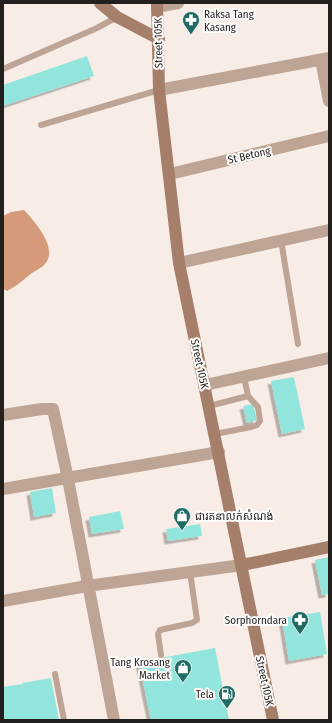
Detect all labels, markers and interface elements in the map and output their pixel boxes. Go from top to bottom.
place label: Raksa Tang Kasang [204,8,255,34]
pharmacy icon: Raksa Tang Kasang [181,10,201,35]
street label: Street 105K [152,17,165,68]
street label: St Betong [227,144,272,167]
street label: Street 105K [188,338,211,390]
shop icon: ជារតនាលក់សំណង់ [172,506,192,531]
place label: ជារតនាលក់សំណង់ [195,509,274,523]
pharmacy icon: Sorphorndara [290,610,310,635]
place label: Sorphorndara [225,614,287,627]
street label: Street 105K [253,655,276,707]
place label: Tang Krosang Market [110,656,171,682]
shop icon: Tang Krosang Market [173,658,193,683]
fuel station icon: Tela [217,684,237,709]
place label: Tela [196,688,214,701]

